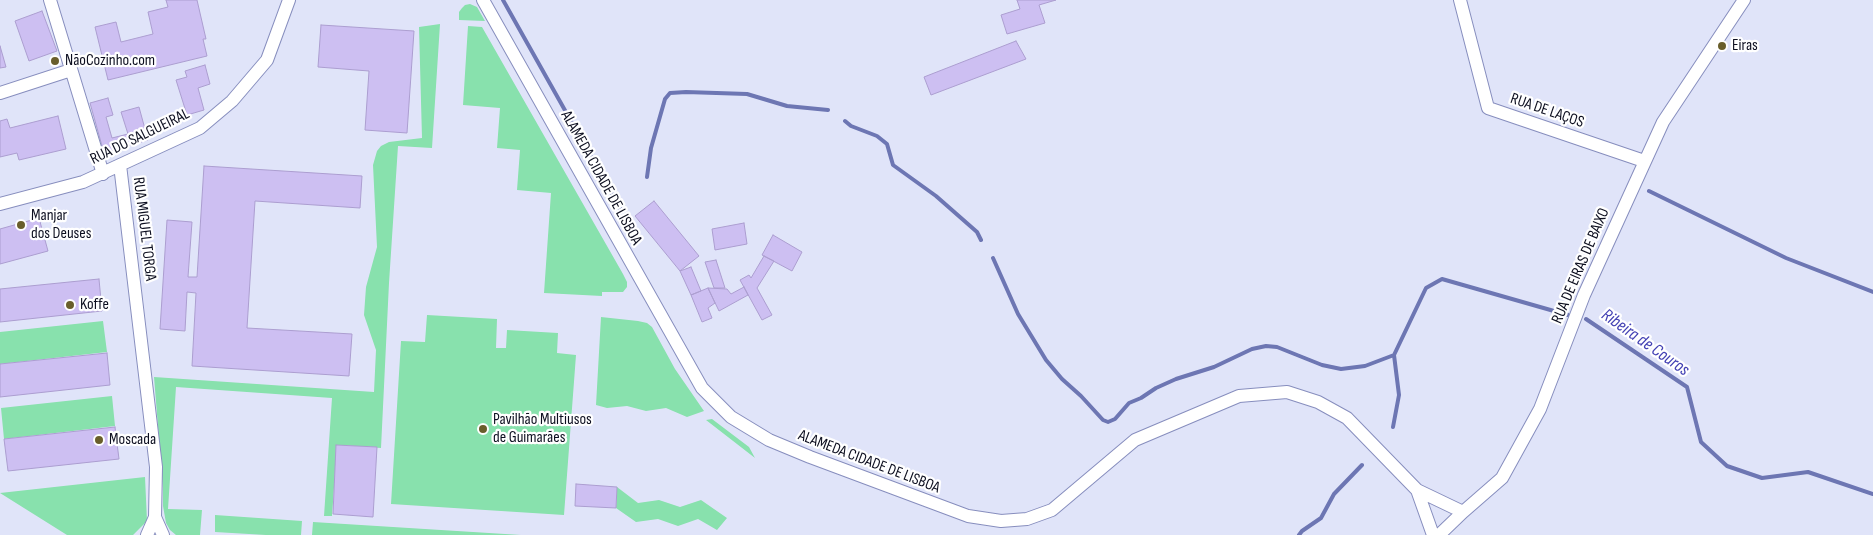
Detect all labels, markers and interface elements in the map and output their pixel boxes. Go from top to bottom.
place label: Eiras [1732,36,1758,56]
marker: Eiras [1716,40,1728,52]
place label: NãoCozinho.com [65,51,155,71]
marker: NãoCozinho.com [49,55,61,67]
street label: RUA DE LAÇOS [1508,89,1586,133]
street label: RUA DO SALGUEIRAL [87,105,193,169]
street label: ALAMEDA CIDADE DE LISBOA [556,108,646,248]
street label: RUA MIGUEL TORGA [128,176,160,282]
street label: RUA DE EIRAS DE BAIXO [1548,205,1614,327]
place label: Manjar dos Deuses [31,206,92,244]
marker: Manjar dos Deuses [15,219,27,231]
place label: Koffe [80,295,109,315]
marker: Koffe [64,299,76,311]
water label: Ribeira de Couros [1597,305,1693,381]
place label: Pavilhão Multiusos de Guimarães [493,410,592,448]
marker: Pavilhão Multiusos de Guimarães [477,423,489,435]
street label: ALAMEDA CIDADE DE LISBOA [795,426,943,498]
place label: Moscada [109,430,156,450]
marker: Moscada [93,434,105,446]

